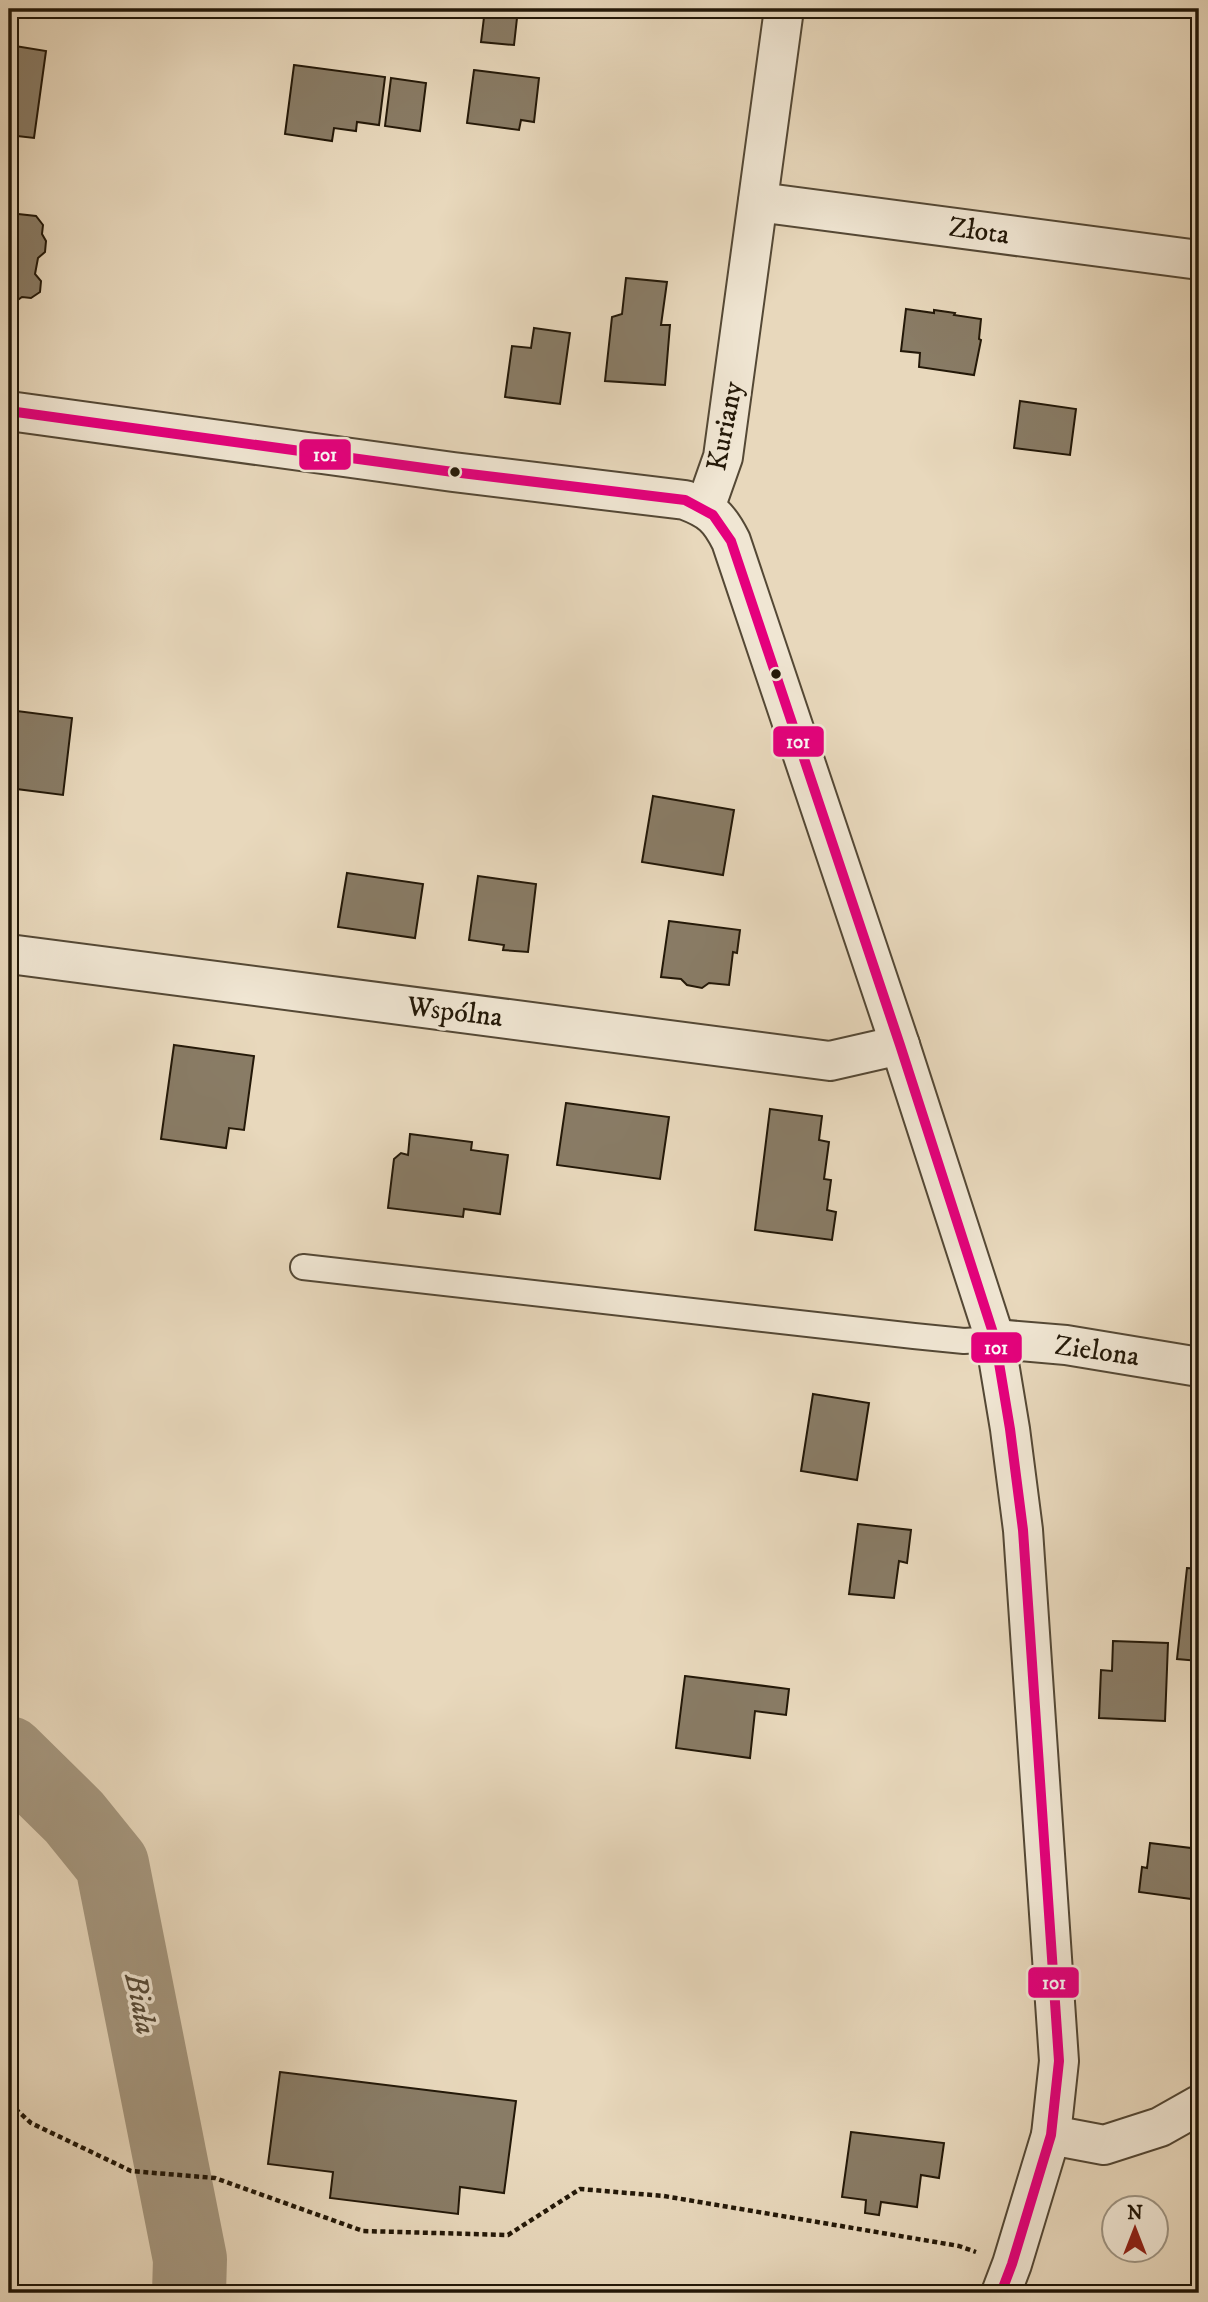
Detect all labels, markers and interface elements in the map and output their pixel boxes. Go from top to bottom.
street label: Złota [946,209,1012,253]
street label: Kuriany [699,378,751,474]
line badge: 101 [298,438,352,471]
text: 101 [313,444,337,467]
unlabelled marker [448,465,462,479]
unlabelled marker [769,667,783,681]
line badge: 101 [772,725,825,758]
text: 101 [786,731,810,754]
street label: Wspólna [404,989,505,1035]
street label: Zielona [1052,1328,1142,1374]
line badge: 101 [970,1331,1023,1364]
text: 101 [984,1337,1008,1360]
line badge: 101 [1027,1966,1080,1999]
water label: Biała [116,1969,164,2038]
text: 101 [1042,1972,1066,1995]
north arrow [1100,2194,1170,2264]
text: N [1127,2202,1143,2225]

